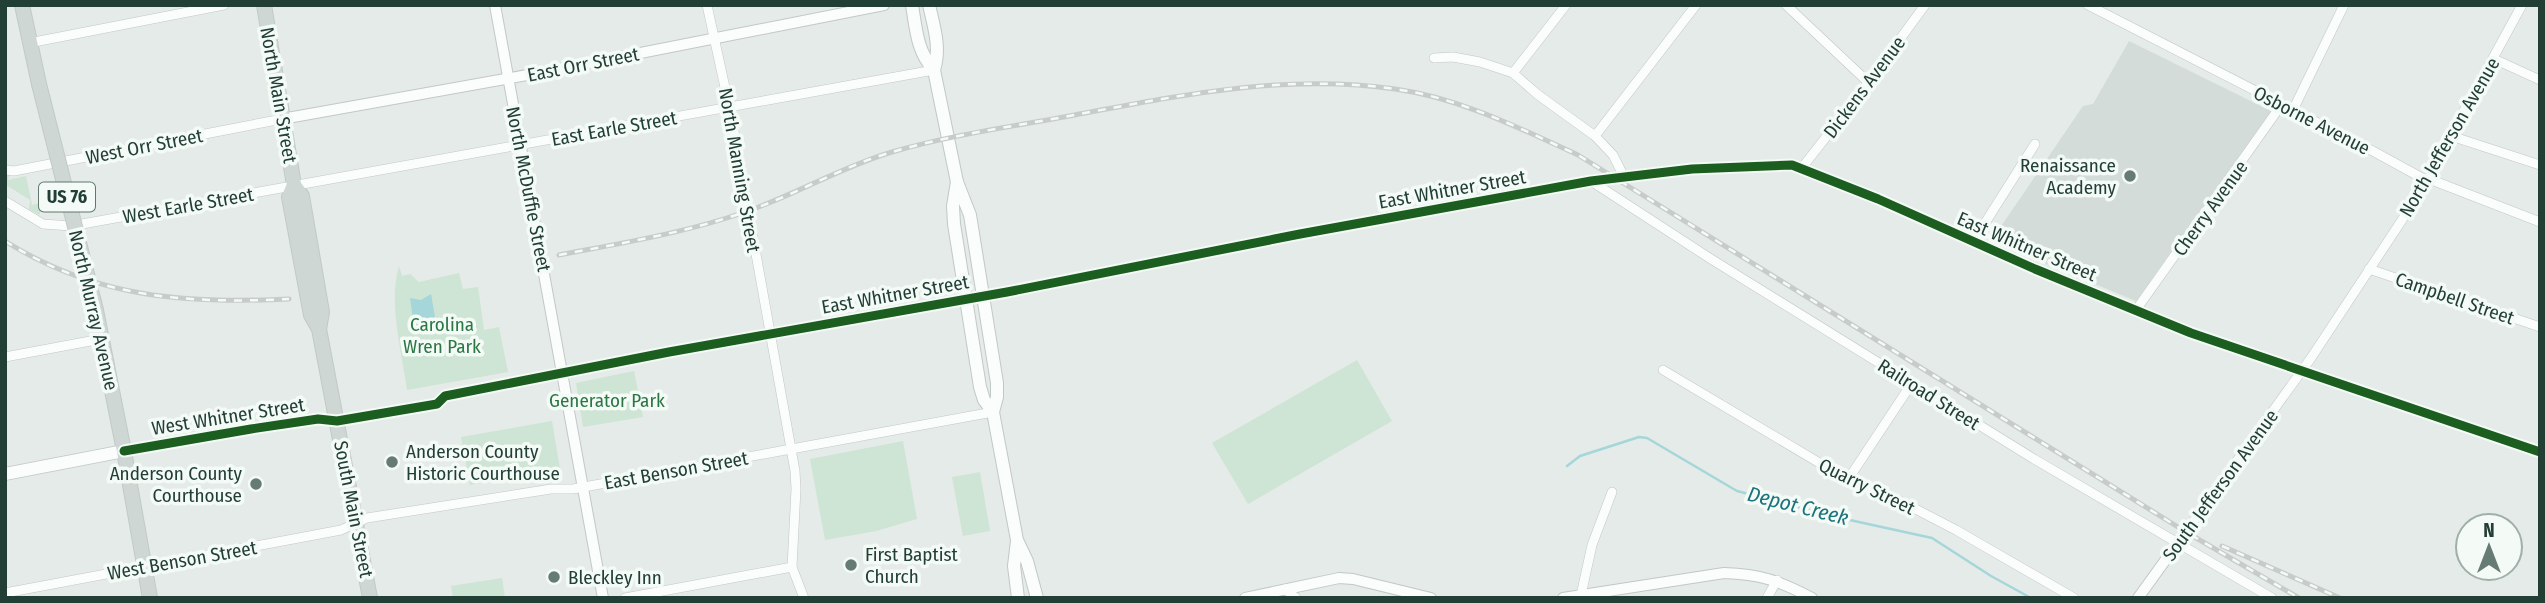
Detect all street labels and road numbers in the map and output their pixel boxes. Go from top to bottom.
street label: North Main Street [255,25,302,166]
street label: Dickens Avenue [1819,32,1910,143]
street label: East Orr Street [525,42,642,87]
street label: North Jefferson Avenue [2394,53,2504,221]
street label: Osborne Avenue [2250,81,2374,160]
street label: North Manning Street [714,86,765,255]
street label: North McDuffie Street [501,105,556,274]
street label: East Earle Street [550,106,679,151]
street label: West Orr Street [84,124,205,169]
street label: Cherry Avenue [2168,156,2253,260]
street label: East Whitner Street [1377,165,1528,214]
road number: US 76 [39,182,95,212]
street label: West Earle Street [121,183,256,228]
street label: East Whitner Street [1954,207,2101,286]
street label: North Murray Avenue [64,228,123,393]
street label: Campbell Street [2392,267,2518,330]
street label: East Whitner Street [820,270,971,319]
street label: Railroad Street [1874,354,1985,435]
street label: West Whitner Street [150,393,307,440]
street label: South Jefferson Avenue [2158,405,2283,565]
street label: South Main Street [329,439,378,580]
street label: East Benson Street [602,446,751,494]
street label: Quarry Street [1815,453,1919,520]
street label: West Benson Street [106,536,259,585]

